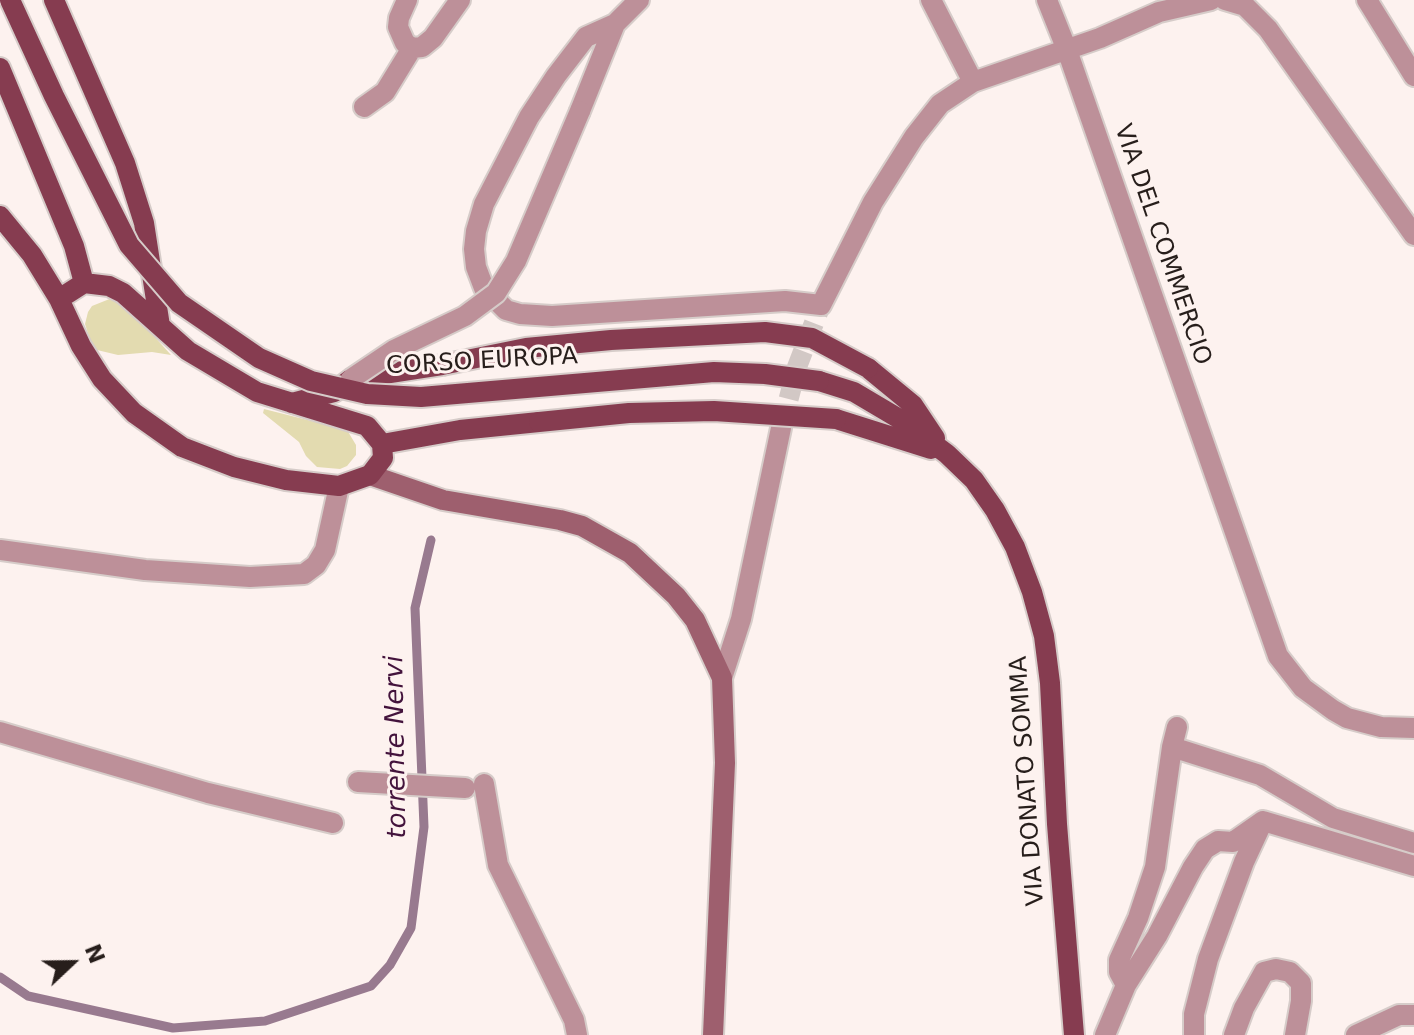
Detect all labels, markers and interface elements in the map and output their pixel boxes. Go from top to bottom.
street label: VIA DEL COMMERCIO [1107,121,1217,369]
street label: CORSO EUROPA [386,343,578,381]
water label: torrente Nervi [380,655,414,839]
street label: VIA DONATO SOMMA [1005,655,1051,907]
north arrow [32,923,112,1003]
text: N [80,941,110,967]

